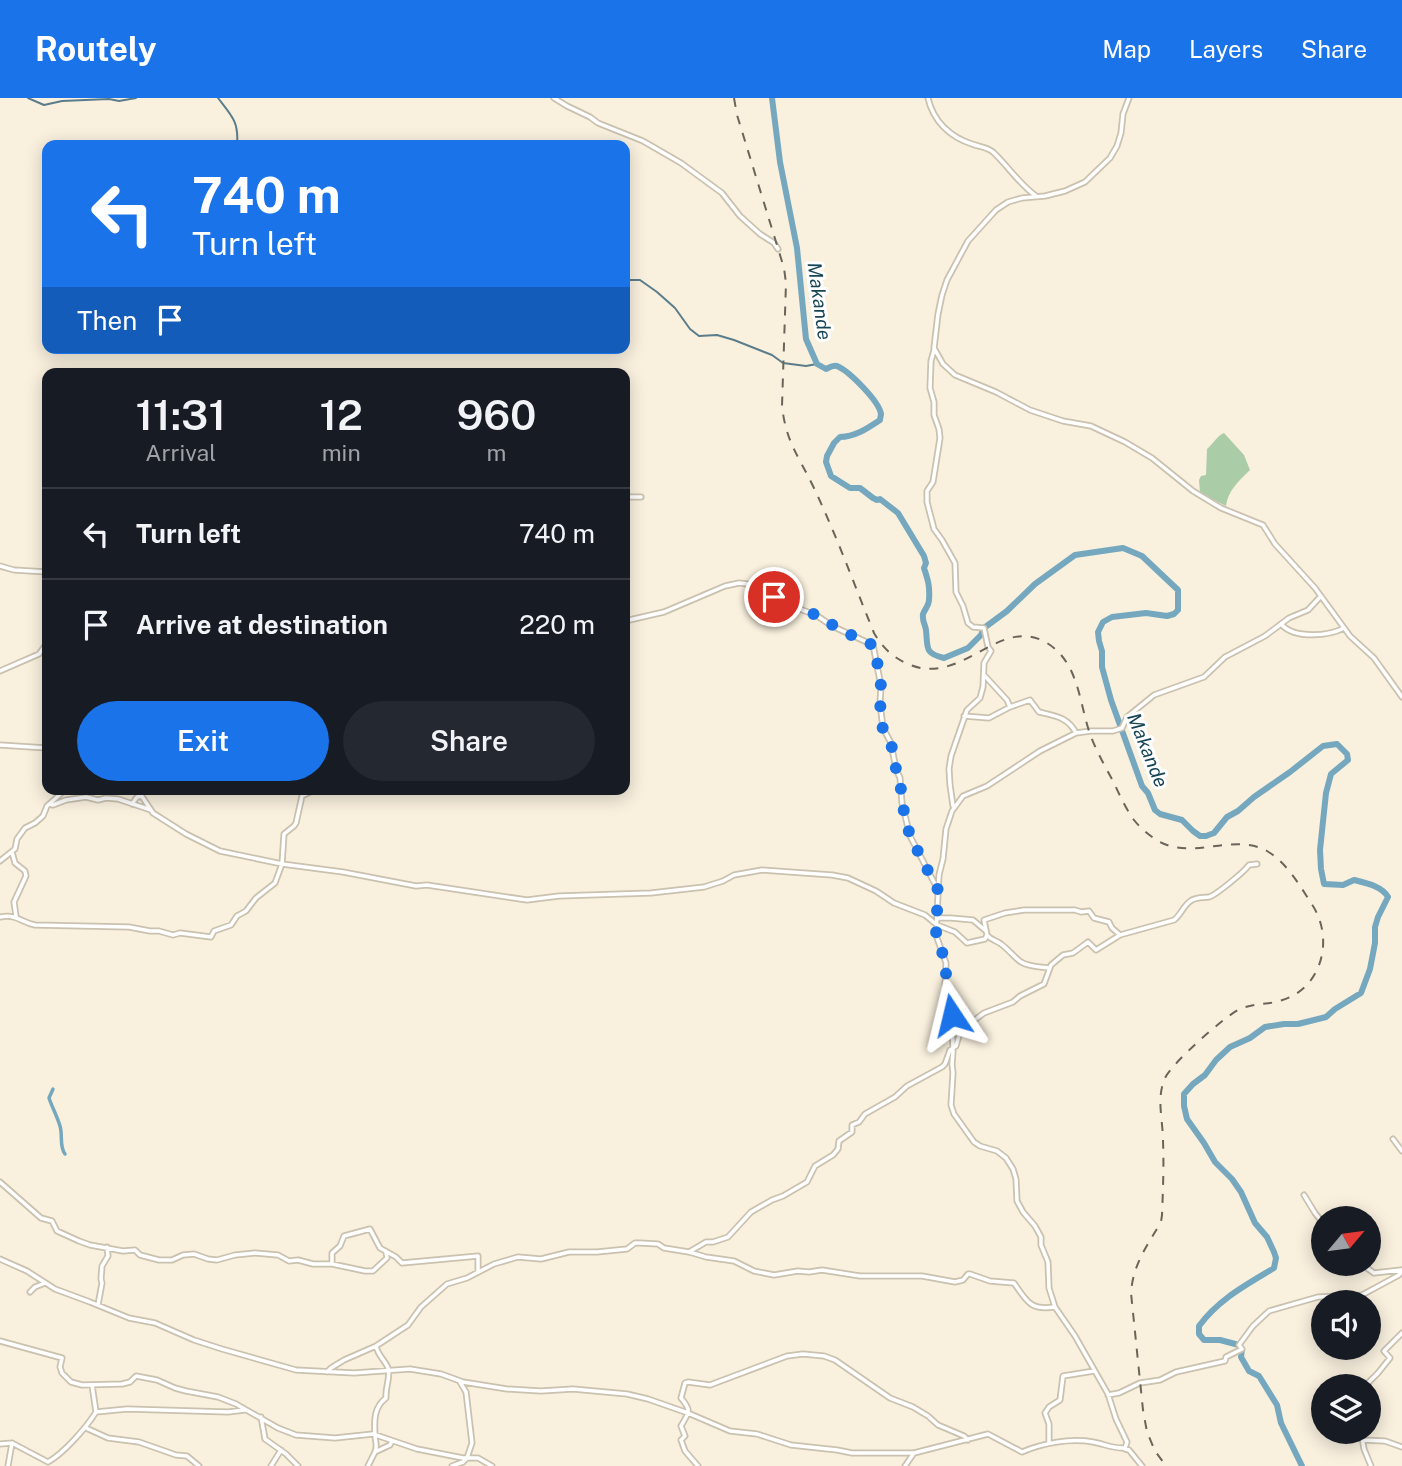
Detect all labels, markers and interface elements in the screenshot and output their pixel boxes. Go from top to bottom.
text: Routely [35,30,157,68]
text: Map [1102,35,1151,63]
text: Layers [1189,35,1263,63]
text: Share [1301,35,1367,63]
text: 740 m [192,166,341,224]
icon: left [77,168,168,259]
text: Turn left [192,225,317,262]
water label: Makande [804,261,836,341]
icon: arrive [151,301,189,339]
text: Then [77,305,137,336]
text: 11:31 [135,390,226,439]
text: 12 [319,390,363,439]
text: 960 [456,390,537,439]
text: Arrival [145,439,216,466]
text: min [322,439,361,466]
text: m [487,439,506,466]
icon: left [77,515,115,553]
text: Turn left [136,518,241,549]
text: 740 m [519,518,595,549]
pin [744,567,804,627]
icon: arrive [755,578,793,616]
icon: arrive [77,606,115,644]
text: Arrive at destination [136,609,388,640]
text: 220 m [519,609,595,640]
button: Exit [77,701,329,781]
button: Share [343,701,595,781]
water label: Makande [1123,710,1173,790]
position arrow [915,978,989,1052]
north arrow [1311,1206,1381,1276]
map controls [1311,1206,1381,1444]
button: sound [1311,1290,1381,1360]
button: layers [1311,1374,1381,1444]

